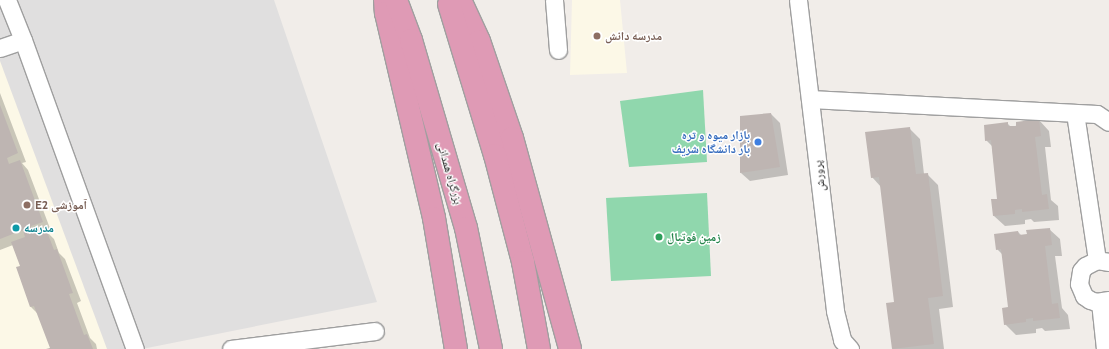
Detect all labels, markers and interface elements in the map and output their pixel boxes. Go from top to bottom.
place label: مدرسه دانش [605,29,662,43]
marker: مدرسه دانش [592,31,602,41]
place label: بازار میوه و تره بار دانشگاه شریف [672,128,750,156]
marker: بازار میوه و تره بار دانشگاه شریف [753,137,763,147]
street label: بزرگراه همدانی [434,140,466,206]
street label: پرورش [810,160,828,192]
place label: E2 آموزشی [35,198,87,212]
marker: E2 آموزشی [22,200,32,210]
place label: مدرسه [24,221,54,235]
marker: مدرسه [11,223,21,233]
place label: زمین فوتبال [667,230,721,244]
marker: زمین فوتبال [654,232,664,242]

